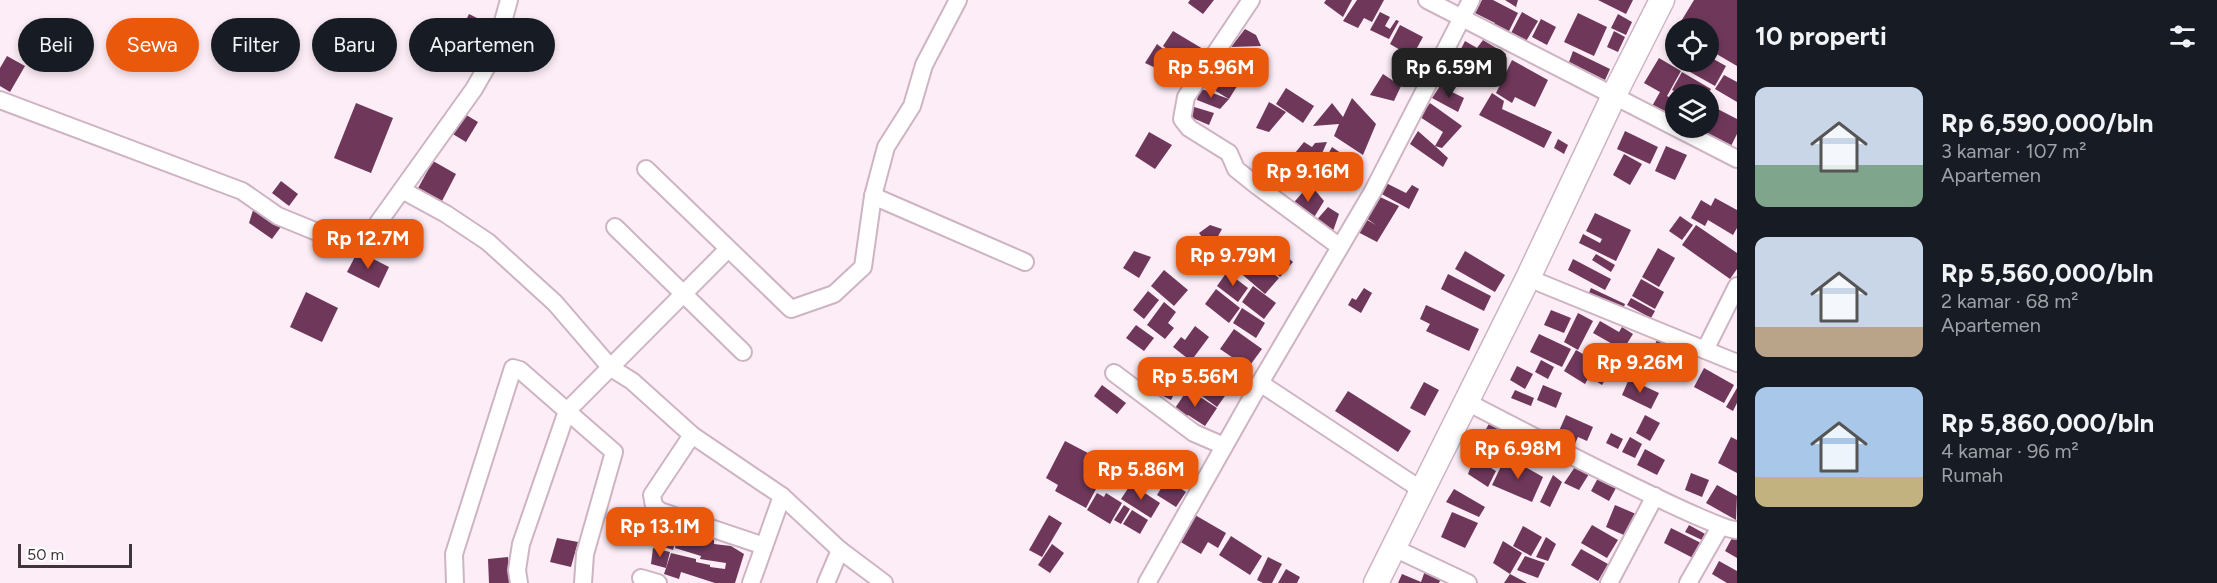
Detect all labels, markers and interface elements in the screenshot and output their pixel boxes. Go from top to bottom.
chip: Beli [18,18,94,72]
chip: Sewa [106,18,199,72]
chip: Filter [211,18,300,72]
chip: Baru [312,18,397,72]
chip: Apartemen [409,18,555,72]
map controls [1665,18,1719,138]
button: locate [1665,18,1719,72]
text: 10 properti [1755,20,1887,52]
icon: filters [2166,20,2199,53]
pin: Rp 5.96M [1149,48,1273,99]
pin: Rp 6.59M [1387,48,1511,99]
text: Rp 5.96M [1168,55,1254,79]
text: Rp 6.59M [1406,55,1492,79]
button: layers [1665,84,1719,138]
text: Rp 6,590,000/bln [1941,107,2154,139]
icon: home [1803,111,1875,183]
text: 3 kamar · 107 m² [1941,139,2086,163]
pin: Rp 9.16M [1246,152,1370,203]
text: Rp 9.16M [1266,159,1350,183]
text: Apartemen [1941,163,2041,187]
pin: Rp 12.7M [306,219,430,270]
text: Rp 12.7M [327,226,409,250]
pin: Rp 9.79M [1171,236,1295,287]
text: Rp 9.79M [1190,243,1276,267]
text: Rp 5,560,000/bln [1941,257,2154,289]
icon: home [1803,261,1875,333]
text: 2 kamar · 68 m² [1941,289,2079,313]
text: Apartemen [1941,313,2041,337]
pin: Rp 9.26M [1578,343,1702,394]
text: Rp 9.26M [1597,350,1683,374]
pin: Rp 5.56M [1133,357,1257,408]
text: Rp 5.56M [1152,364,1238,388]
text: Rp 5,860,000/bln [1941,407,2154,439]
icon: home [1803,411,1875,483]
pin: Rp 6.98M [1456,429,1580,480]
text: Rp 6.98M [1474,436,1562,460]
text: 4 kamar · 96 m² [1941,439,2079,463]
pin: Rp 5.86M [1079,450,1203,501]
text: Rp 5.86M [1097,457,1185,481]
text: Rumah [1941,463,2003,487]
pin: Rp 13.1M [598,507,722,558]
text: Rp 13.1M [620,514,700,538]
scale bar [18,541,132,568]
text: 50 m [27,545,64,564]

